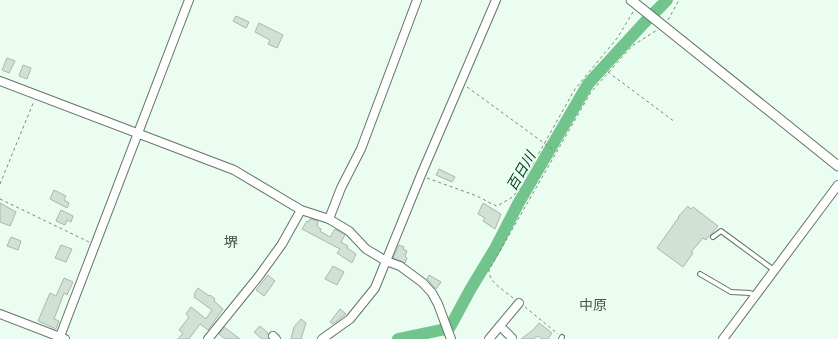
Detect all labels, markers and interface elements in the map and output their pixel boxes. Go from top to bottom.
water label: 百日川 [504,147,539,193]
district label: 堺 [224,234,238,250]
district label: 中原 [579,297,607,313]

